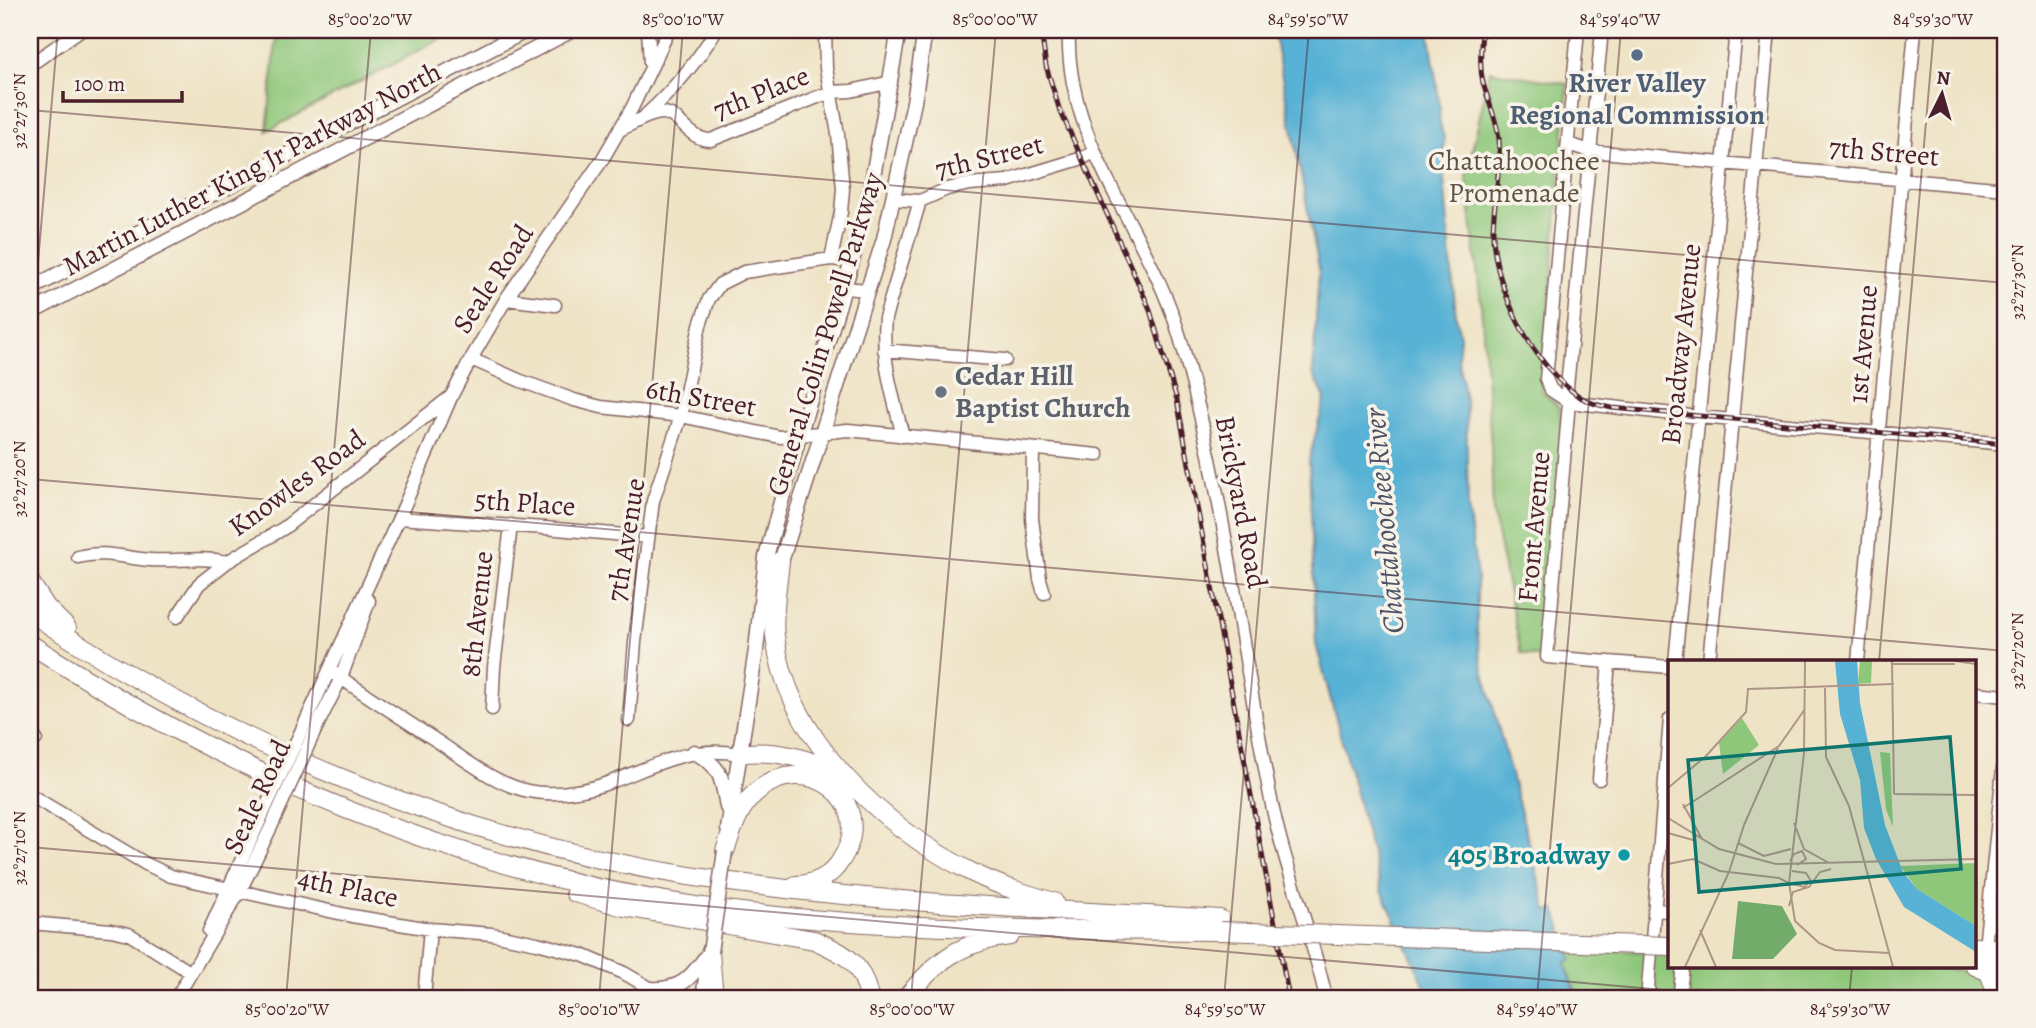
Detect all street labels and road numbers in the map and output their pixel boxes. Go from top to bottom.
street label: Martin Luther King Jr Parkway North [56,53,448,285]
street label: 7th Place [707,57,815,129]
street label: 7th Street [931,125,1047,189]
street label: 7th Street [1827,128,1941,176]
street label: General Colin Powell Parkway [758,167,893,500]
street label: Seale Road [444,216,543,341]
street label: Broadway Avenue [1652,241,1710,447]
street label: 1st Avenue [1839,283,1887,405]
street label: 6th Street [643,370,759,426]
street label: Brickyard Road [1206,412,1277,593]
street label: Knowles Road [221,420,374,546]
street label: Front Avenue [1508,450,1560,604]
street label: 7th Avenue [597,475,655,605]
street label: 5th Place [473,481,577,525]
street label: 8th Avenue [451,549,503,679]
street label: Seale Road [214,732,301,861]
street label: 4th Place [294,859,402,917]

